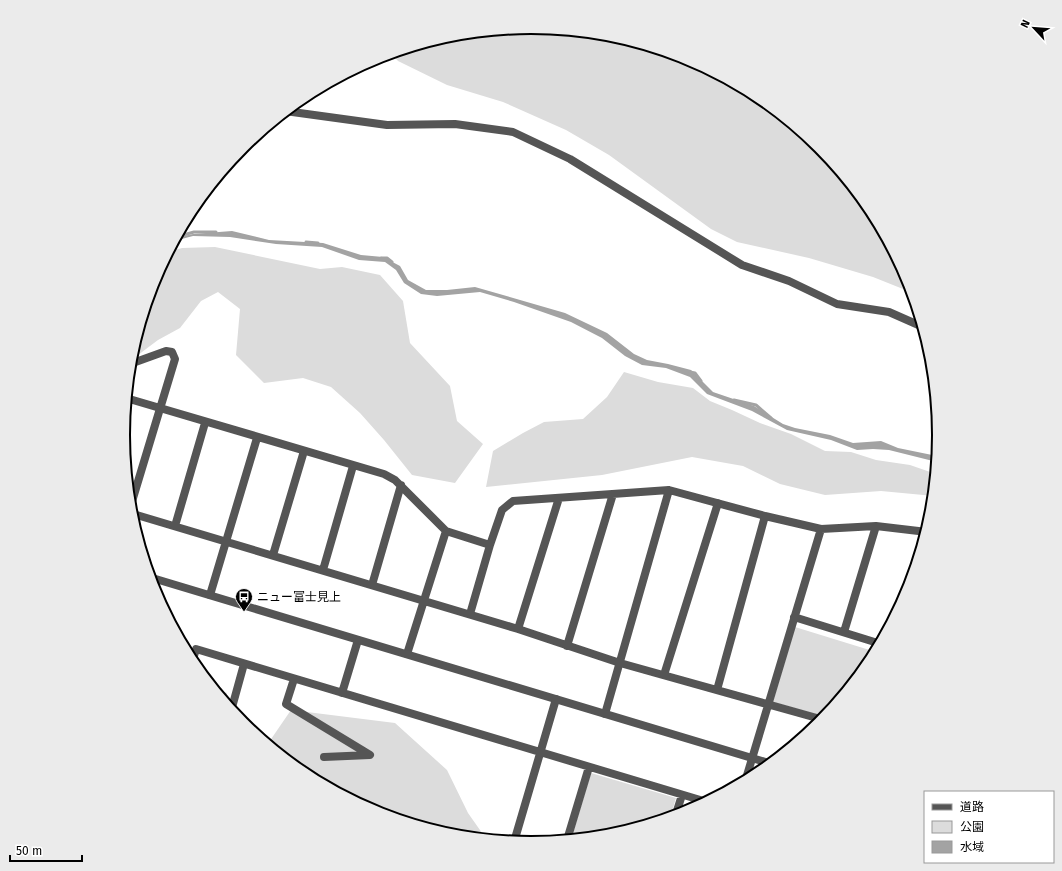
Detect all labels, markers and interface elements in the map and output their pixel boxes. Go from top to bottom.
north arrow [1014,8,1054,48]
text: N [1018,18,1033,30]
bus stop icon: ニュー富士見上 [234,587,254,612]
place label: ニュー富士見上 [257,590,341,604]
legend [924,791,1054,863]
text: 道路 [960,800,984,814]
text: 公園 [960,820,984,834]
scale bar [10,837,82,863]
text: 水域 [960,840,984,854]
text: 50 m [16,844,42,858]

